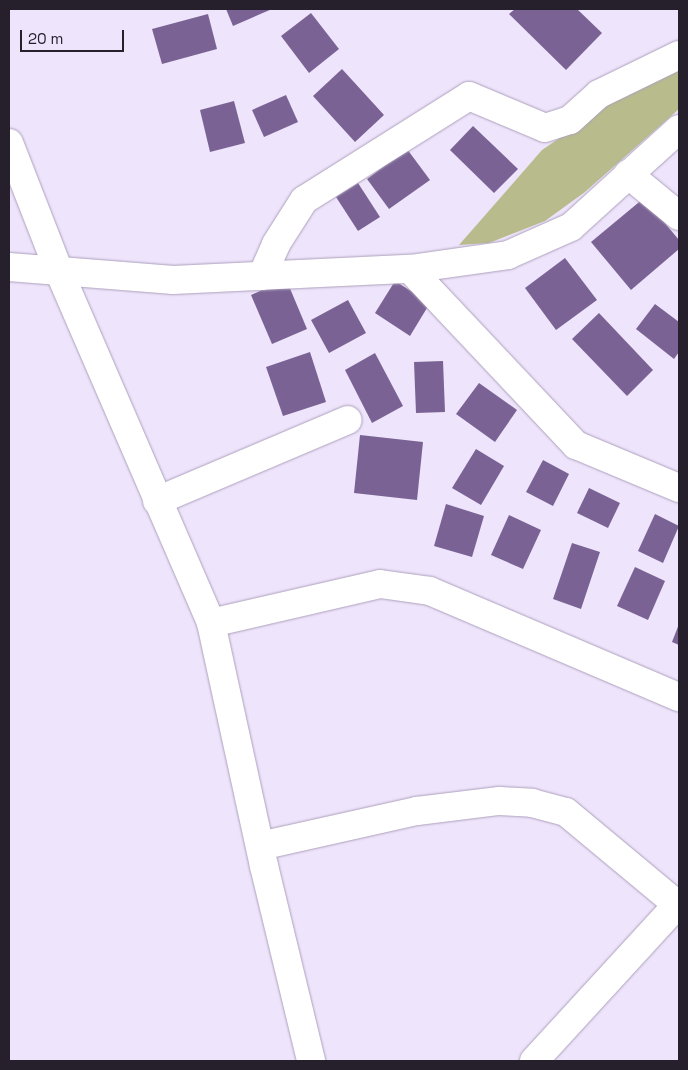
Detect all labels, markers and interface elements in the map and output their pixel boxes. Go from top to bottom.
scale bar [22,20,126,52]
text: 20 m [28,29,63,48]

